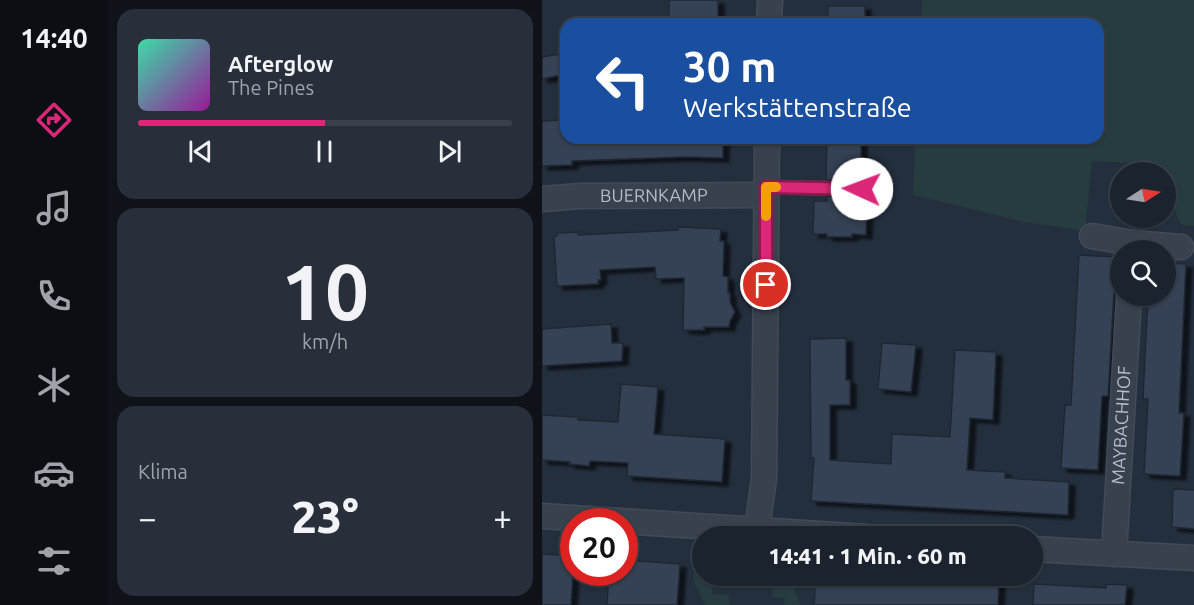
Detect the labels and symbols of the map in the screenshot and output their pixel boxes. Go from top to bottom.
position arrow [830,157,894,221]
north arrow [1110,162,1176,228]
street label: BUERNKAMP [600,184,708,205]
pin [740,259,791,310]
street label: MAYBACHHOF [1107,365,1134,485]
speed limit sign: 20 [560,508,638,586]

